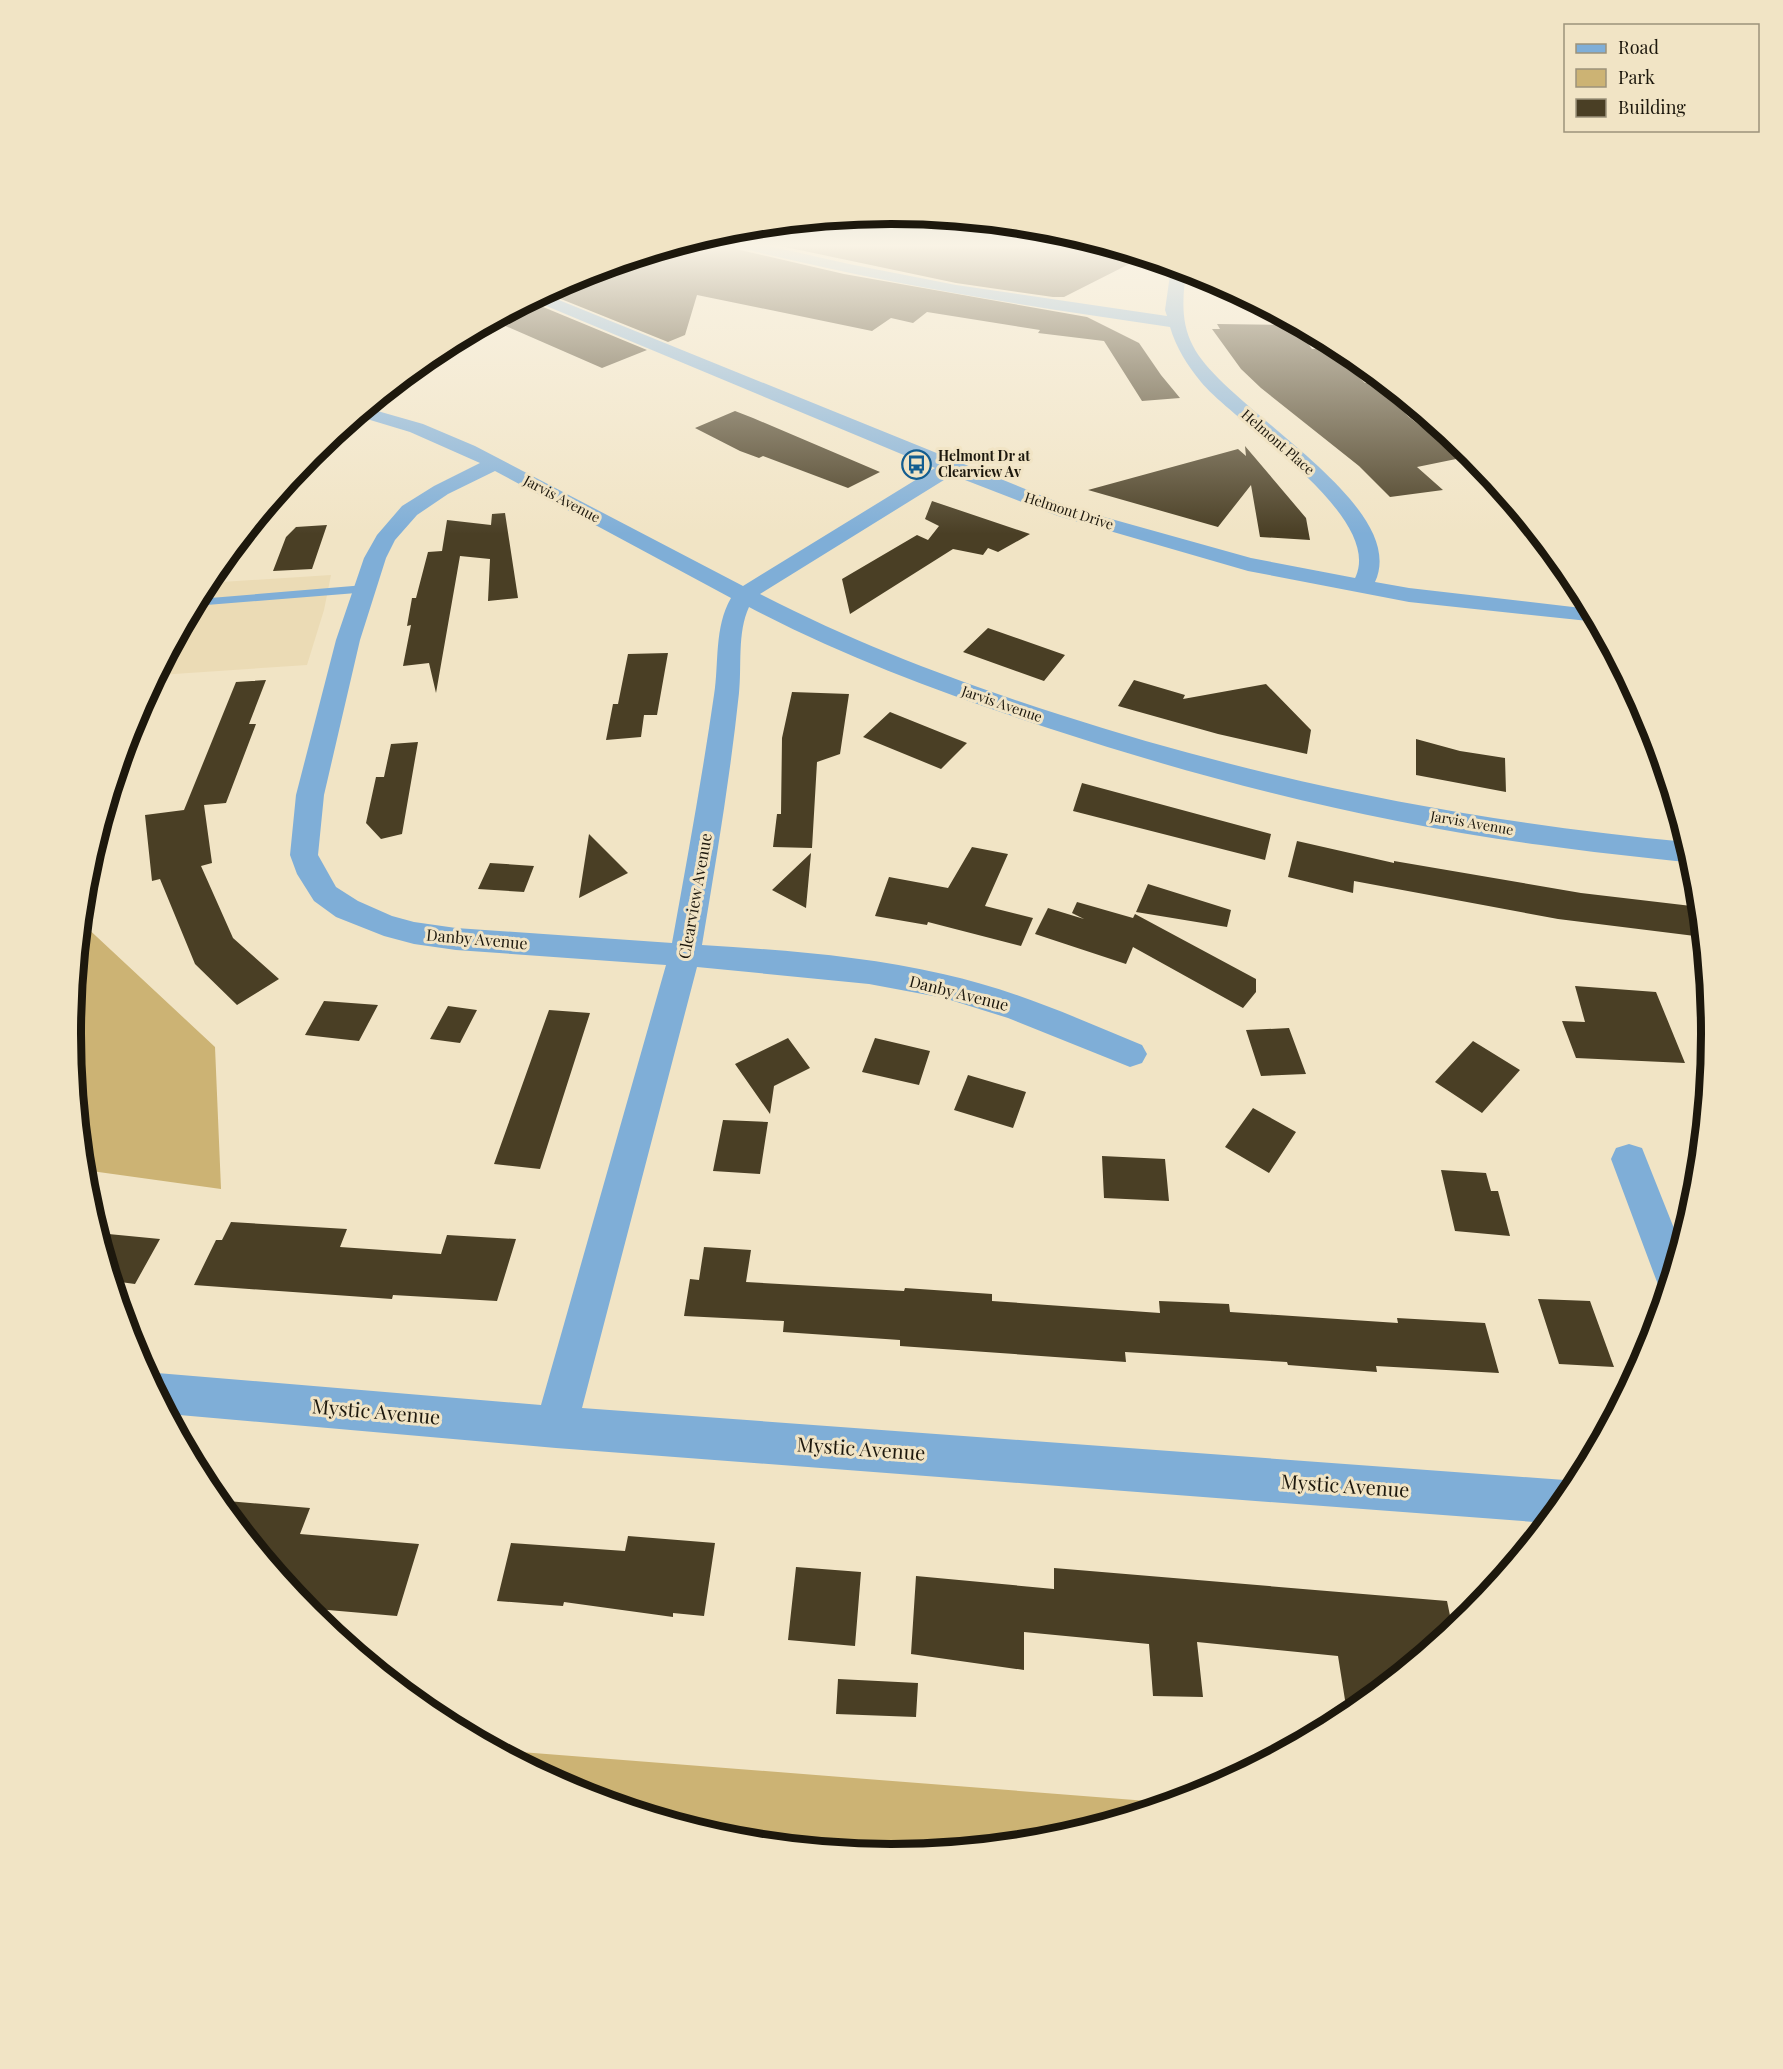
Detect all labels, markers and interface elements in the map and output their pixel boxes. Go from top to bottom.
legend [1564,24,1759,132]
text: Road [1618,35,1659,59]
text: Park [1618,65,1655,89]
text: Building [1618,95,1686,119]
street label: Helmont Place [1238,405,1319,479]
place label: Helmont Dr at Clearview Av [938,446,1030,481]
bus stop icon: Helmont Dr at Clearview Av [901,448,933,480]
street label: Jarvis Avenue [520,470,604,527]
street label: Helmont Drive [1022,487,1116,534]
street label: Jarvis Avenue [958,681,1045,726]
street label: Jarvis Avenue [1428,806,1515,839]
street label: Clearview Avenue [673,831,716,960]
street label: Danby Avenue [425,924,529,953]
street label: Danby Avenue [907,970,1011,1015]
street label: Mystic Avenue [311,1391,442,1430]
street label: Mystic Avenue [796,1430,926,1465]
street label: Mystic Avenue [1280,1467,1410,1502]

